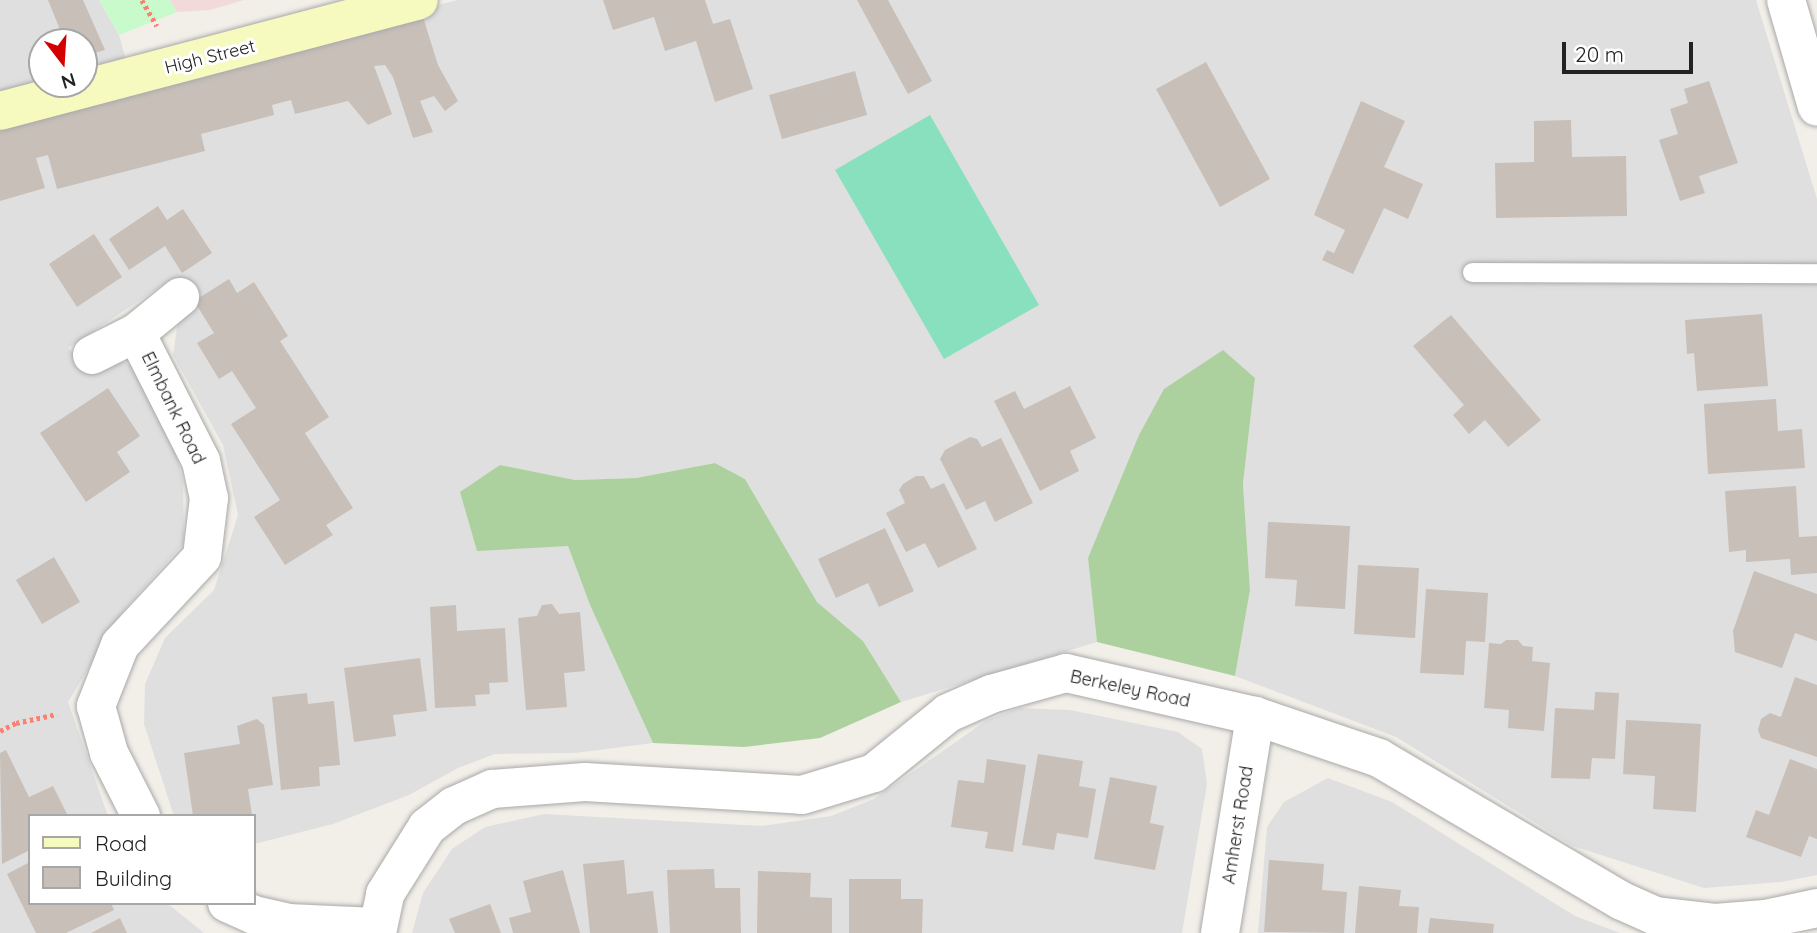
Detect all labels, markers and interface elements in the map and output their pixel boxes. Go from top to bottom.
north arrow [28,28,98,98]
scale bar [1565,28,1696,72]
street label: High Street [163,35,257,79]
text: 20 m [1575,41,1624,67]
text: N [58,68,79,95]
street label: Elmbank Road [137,348,209,468]
street label: Berkeley Road [1068,666,1192,712]
street label: Amherst Road [1218,764,1258,886]
legend [28,814,256,905]
text: Road [95,830,147,856]
text: Building [95,865,172,891]

